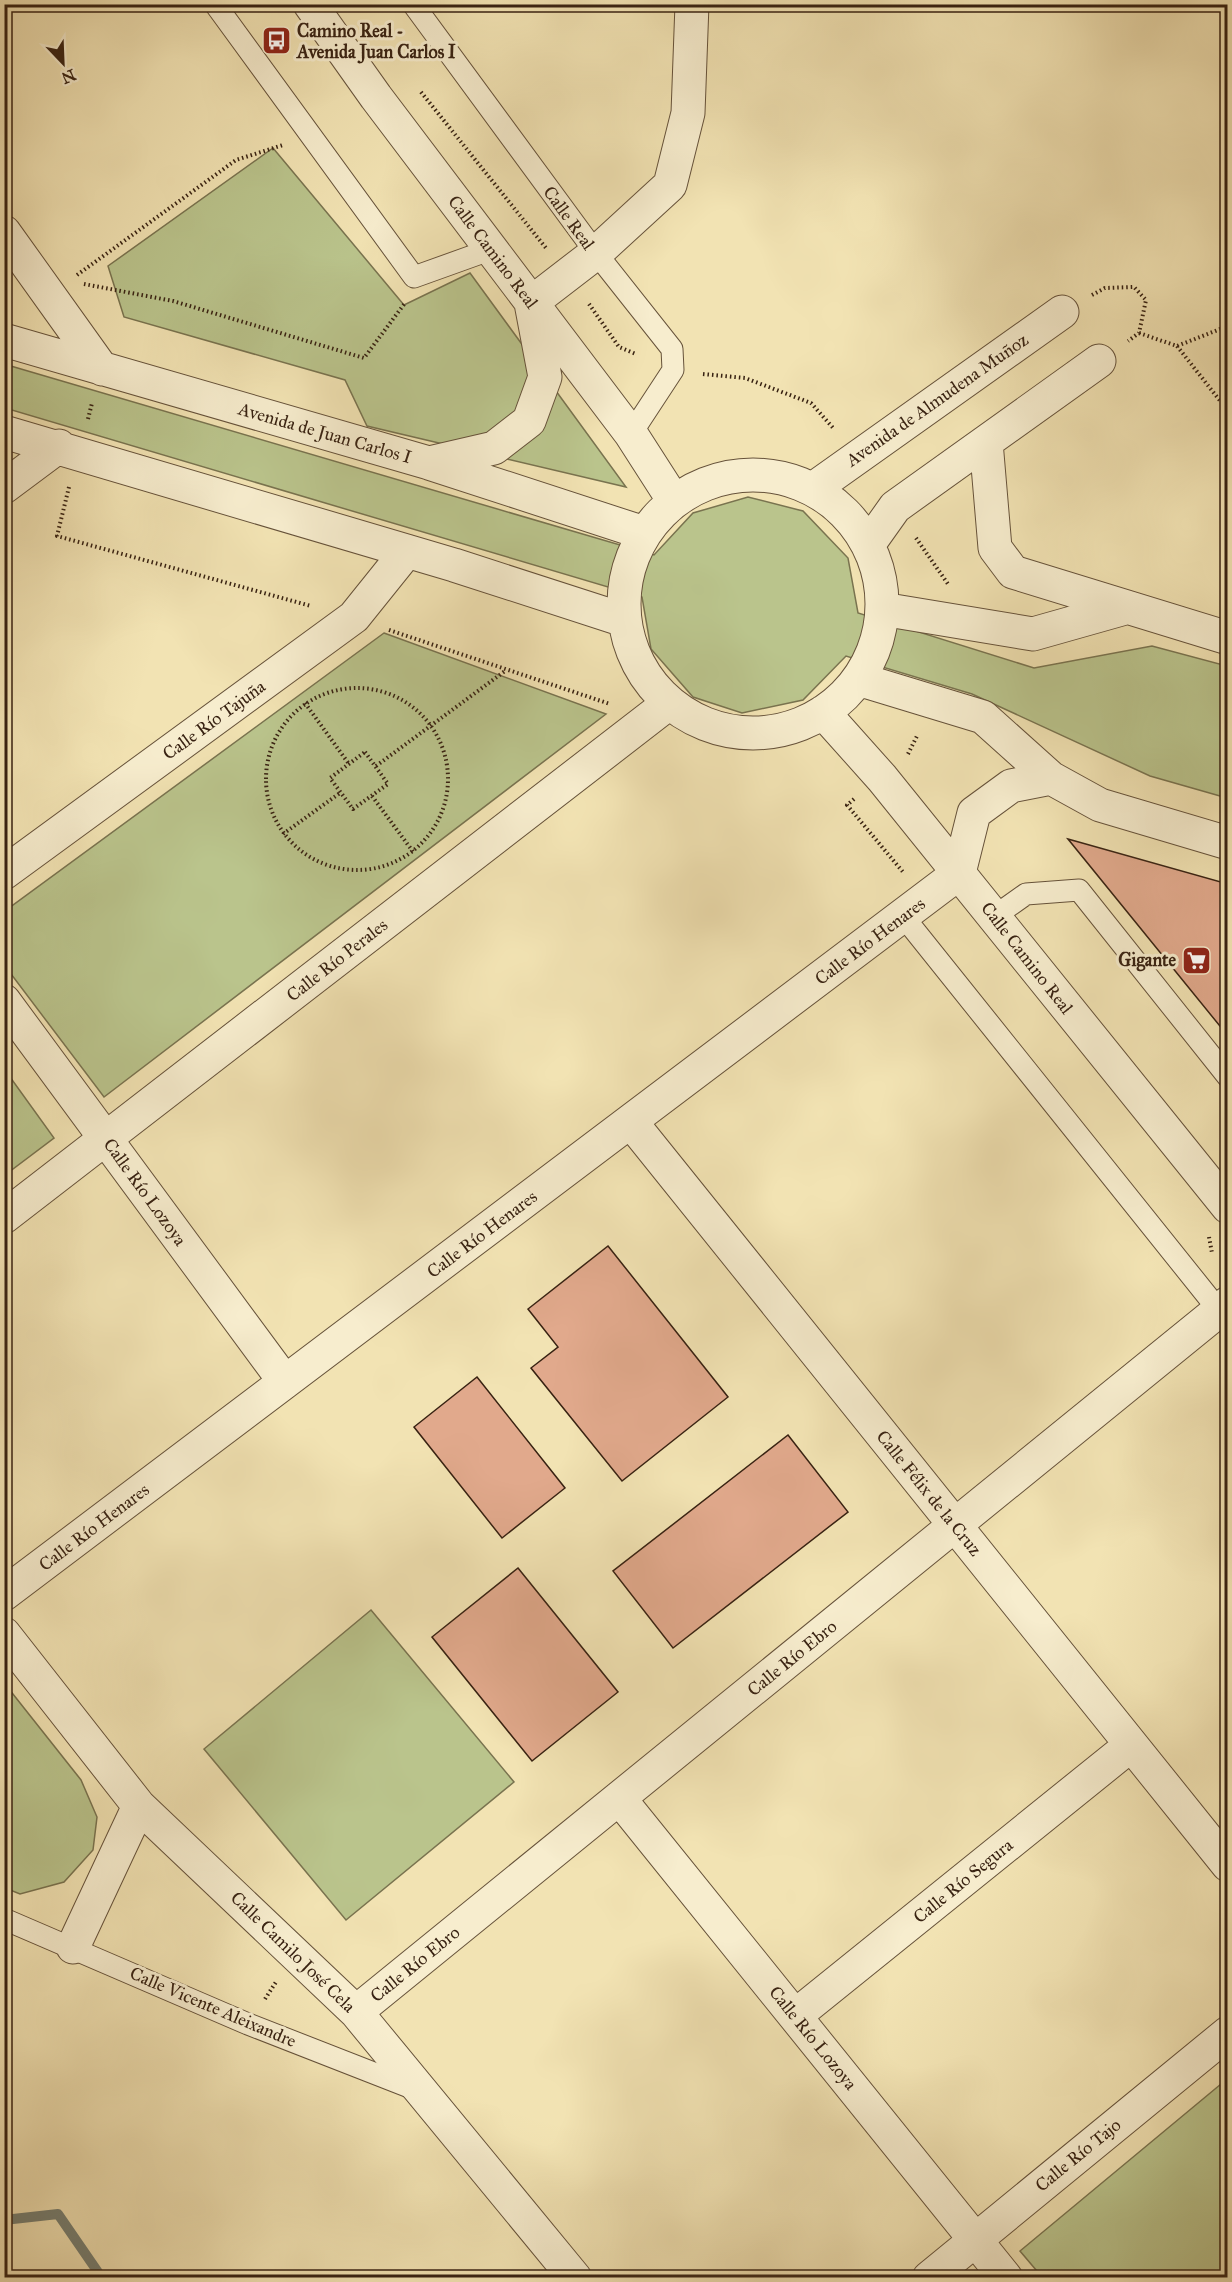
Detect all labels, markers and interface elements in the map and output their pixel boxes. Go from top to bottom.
place label: Camino Real - Avenida Juan Carlos I [296,20,456,64]
bus stop icon: Camino Real - Avenida Juan Carlos I [260,25,292,57]
north arrow [33,33,93,93]
text: N [58,65,79,88]
street label: Calle Real [539,182,600,254]
street label: Calle Camino Real [443,191,543,313]
street label: Avenida de Almudena Muñoz [841,329,1032,472]
street label: Avenida de Juan Carlos I [235,397,414,469]
street label: Calle Río Tajuña [158,675,270,765]
street label: Calle Río Henares [810,892,930,990]
street label: Calle Camino Real [976,898,1078,1019]
street label: Calle Río Perales [282,914,392,1006]
supermarket icon: Gigante [1181,944,1213,976]
place label: Gigante [1118,949,1176,972]
street label: Calle Río Lozoya [99,1134,192,1250]
street label: Calle Río Henares [422,1185,542,1283]
street label: Calle Félix de la Cruz [872,1426,986,1560]
street label: Calle Río Henares [34,1478,154,1576]
street label: Calle Río Ebro [743,1615,841,1701]
street label: Calle Río Segura [909,1834,1018,1929]
street label: Calle Camilo José Cela [225,1887,360,2018]
street label: Calle Río Ebro [366,1921,464,2007]
street label: Calle Vicente Aleixandre [126,1962,300,2052]
street label: Calle Río Lozoya [764,1982,862,2095]
street label: Calle Río Tajo [1031,2114,1125,2196]

